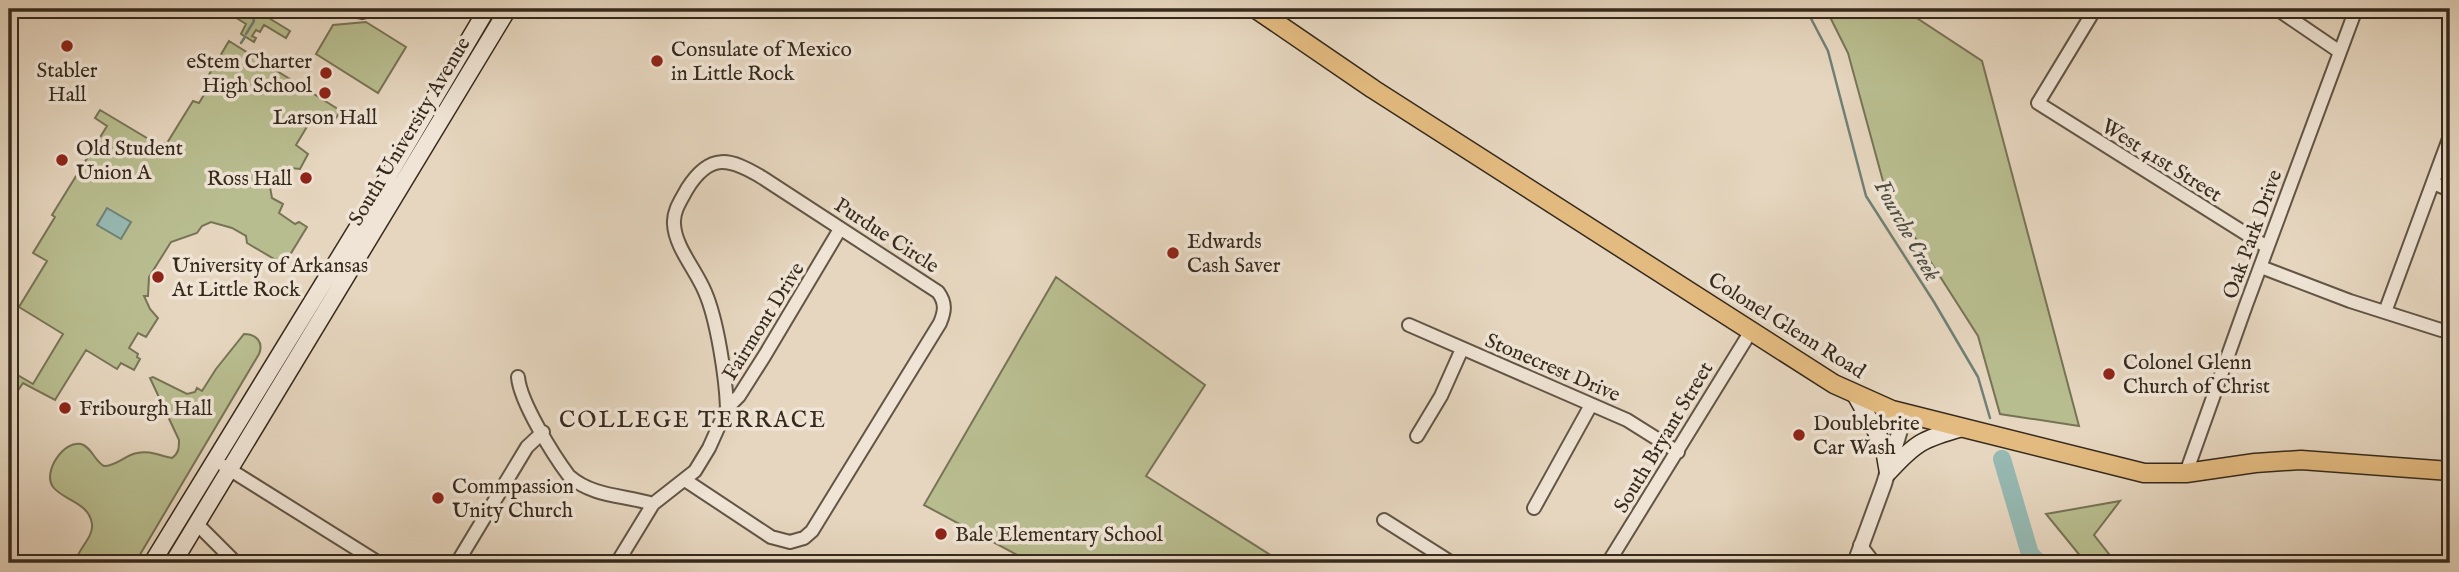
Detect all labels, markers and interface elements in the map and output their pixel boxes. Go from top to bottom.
street label: South University Avenue [343,32,478,231]
place label: Consulate of Mexico in Little Rock [671,37,852,88]
marker: Stabler Hall [59,38,75,54]
place label: eStem Charter High School [186,49,312,100]
marker: Consulate of Mexico in Little Rock [649,53,665,69]
place label: Stabler Hall [36,58,98,109]
marker: eStem Charter High School [318,65,334,81]
marker: Larson Hall [317,85,333,101]
place label: Larson Hall [273,105,378,132]
street label: West 41st Street [2096,113,2227,209]
place label: Old Student Union A [76,136,183,187]
marker: Old Student Union A [54,152,70,168]
place label: Ross Hall [207,166,292,193]
street label: Oak Park Drive [2218,166,2289,303]
marker: Ross Hall [298,170,314,186]
water label: Fourche Creek [1867,175,1946,287]
street label: Purdue Circle [829,192,944,280]
place label: Edwards Cash Saver [1187,229,1281,280]
marker: Edwards Cash Saver [1165,245,1181,261]
place label: University of Arkansas At Little Rock [171,253,368,304]
street label: Fairmont Drive [717,257,812,386]
street label: Colonel Glenn Road [1702,267,1871,386]
marker: University of Arkansas At Little Rock [150,269,166,285]
street label: Stonecrest Drive [1481,328,1624,409]
place label: Colonel Glenn Church of Christ [2123,350,2270,401]
street label: South Bryant Street [1608,357,1720,518]
marker: Colonel Glenn Church of Christ [2101,366,2117,382]
place label: Fribourgh Hall [79,396,212,423]
marker: Fribourgh Hall [57,400,73,416]
district label: COLLEGE TERRACE [559,406,827,435]
place label: Doublebrite Car Wash [1813,411,1920,462]
marker: Doublebrite Car Wash [1791,427,1807,443]
place label: Commpassion Unity Church [452,474,574,525]
marker: Commpassion Unity Church [430,490,446,506]
place label: Bale Elementary School [955,522,1163,549]
marker: Bale Elementary School [933,526,949,542]

